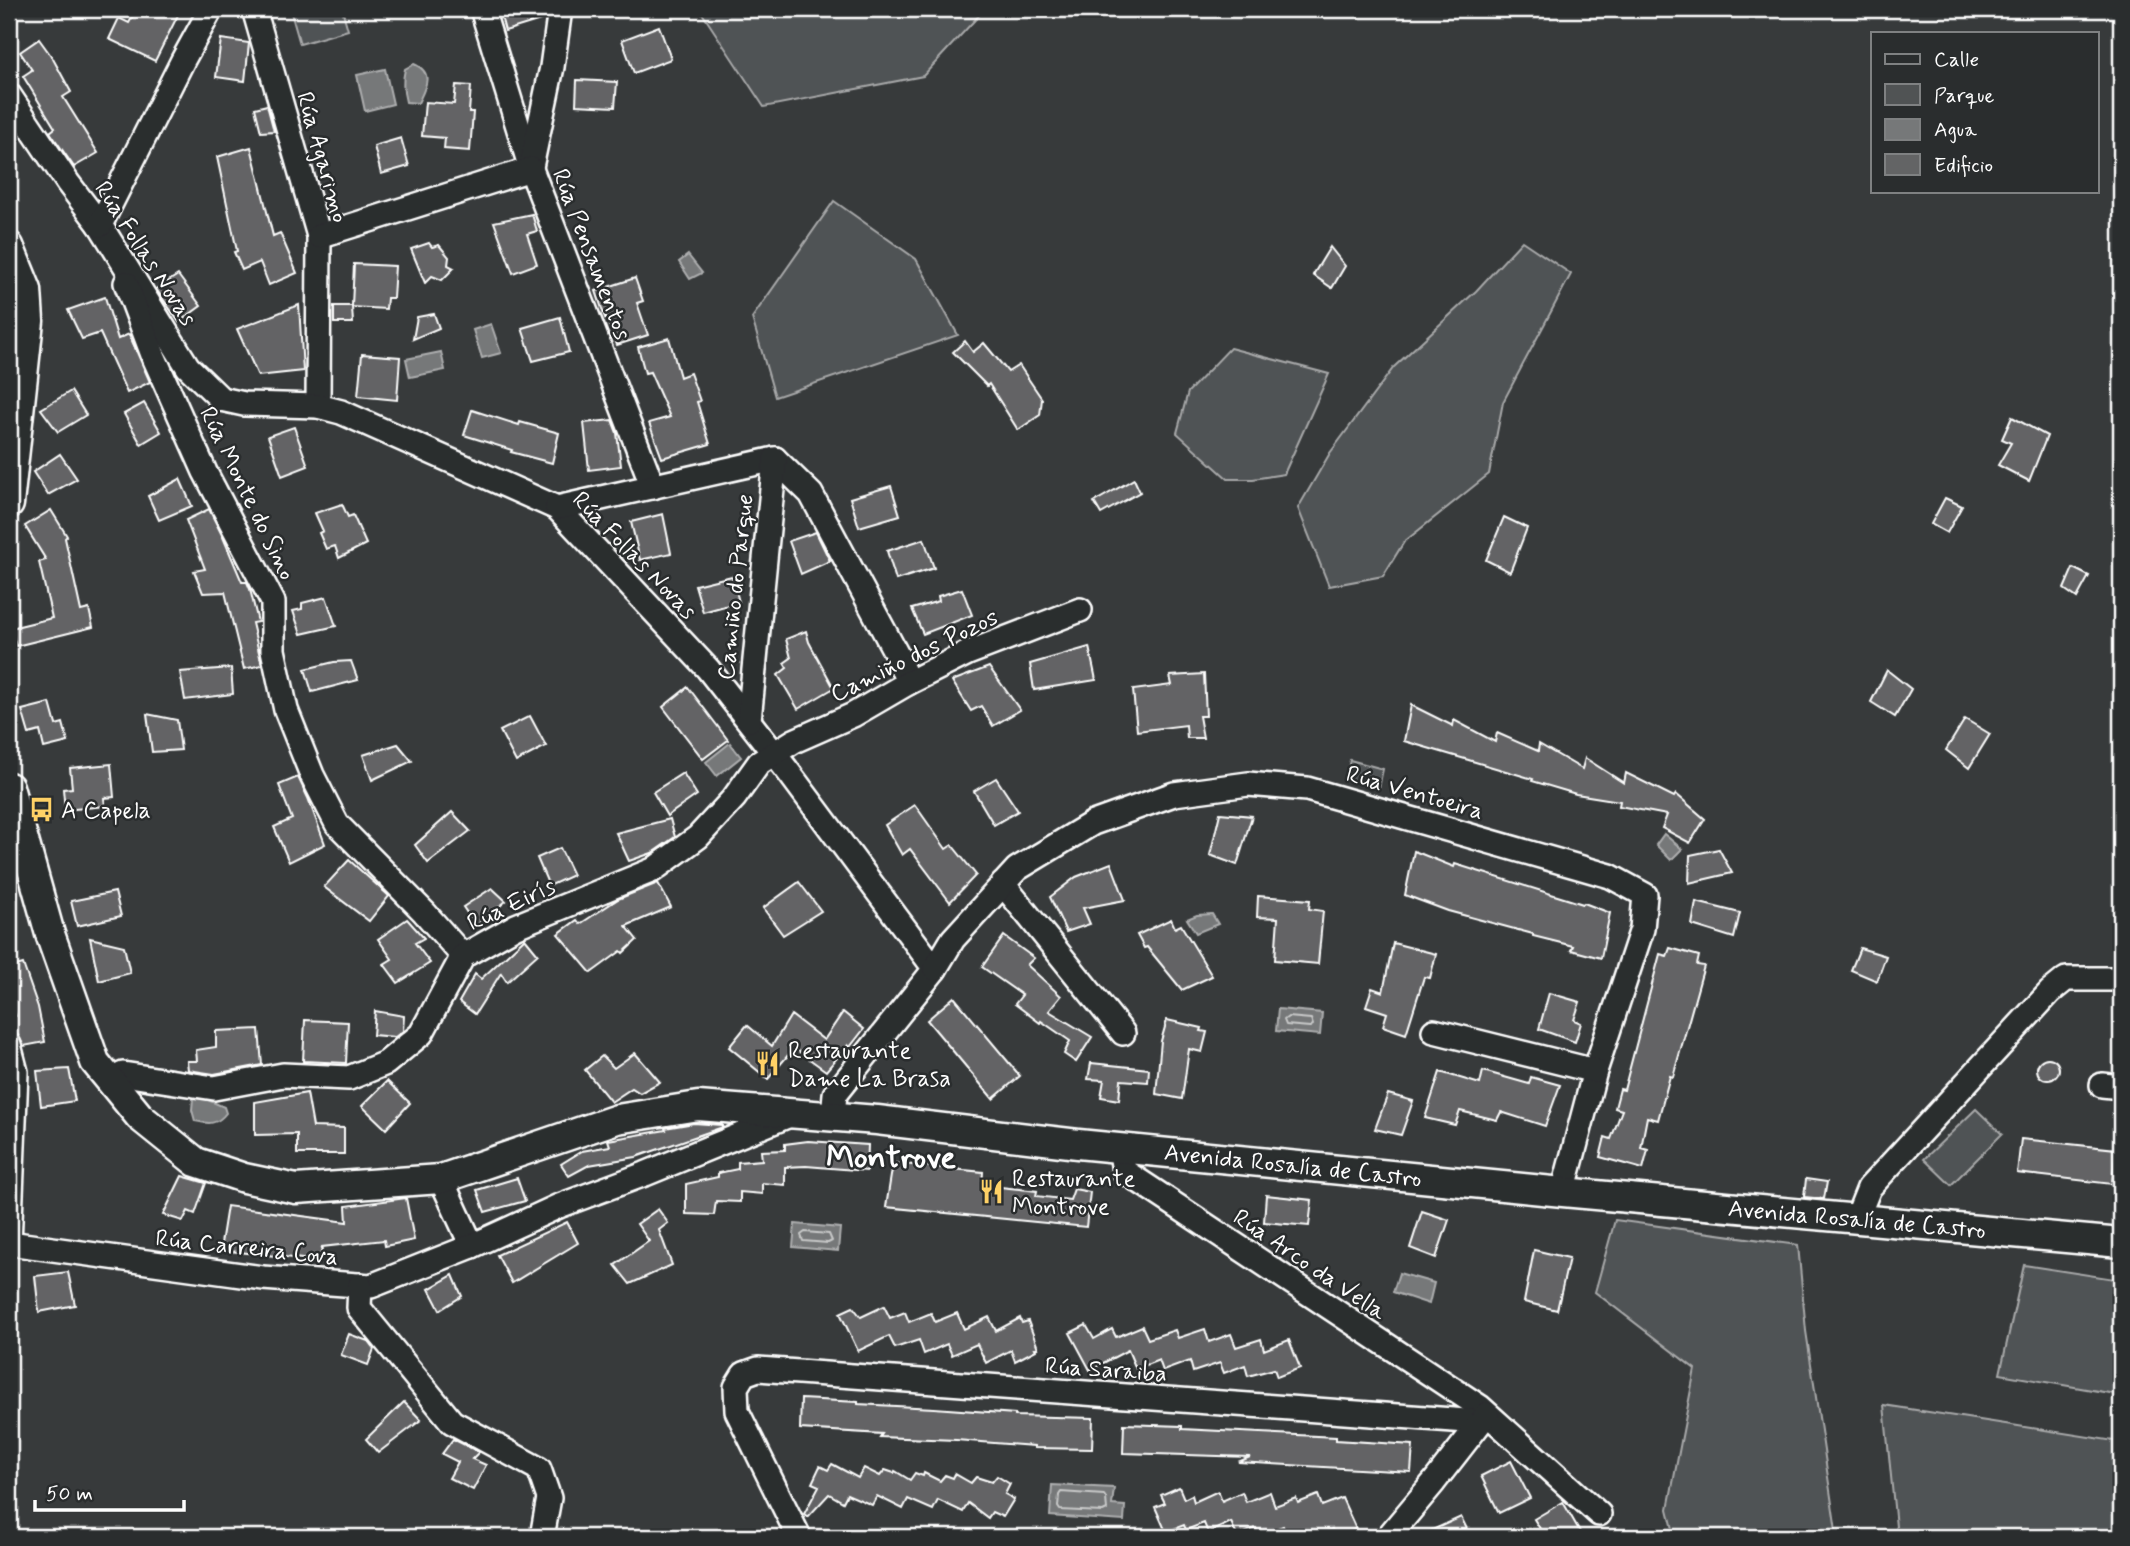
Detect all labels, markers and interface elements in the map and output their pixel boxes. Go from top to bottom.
legend [1871,32,2098,192]
text: Calle [1934,46,1979,74]
text: Parque [1934,82,1995,110]
street label: Rúa Agarimo [288,88,355,226]
text: Agua [1934,116,1977,144]
text: Edificio [1934,152,1993,180]
street label: Rúa Pensamentos [544,165,638,345]
street label: Rúa Follas Novas [86,175,203,333]
street label: Rúa Monte do Sino [191,402,302,586]
street label: Rúa Follas Novas [565,485,703,627]
street label: Camiño do Parque [711,493,762,682]
street label: Camiño dos Pozos [826,602,1004,710]
street label: Rúa Ventoeira [1342,759,1487,828]
bus stop icon: A Capela [27,796,55,824]
place label: A Capela [61,796,151,827]
street label: Rúa Eirís [462,871,561,939]
place label: Restaurante Dame La Brasa [788,1036,951,1095]
restaurant icon: Restaurante Dame La Brasa [754,1050,782,1078]
district label: Montrove [826,1137,956,1179]
street label: Avenida Rosalía de Castro [1163,1138,1423,1195]
place label: Restaurante Montrove [1012,1164,1136,1223]
restaurant icon: Restaurante Montrove [978,1178,1006,1206]
street label: Avenida Rosalía de Castro [1727,1194,1987,1247]
street label: Rúa Arco da Vella [1227,1202,1392,1328]
street label: Rúa Carreira Cova [154,1223,340,1274]
street label: Rúa Saraiba [1044,1351,1168,1390]
scale bar [35,1469,184,1513]
text: 50 m [46,1480,93,1508]

